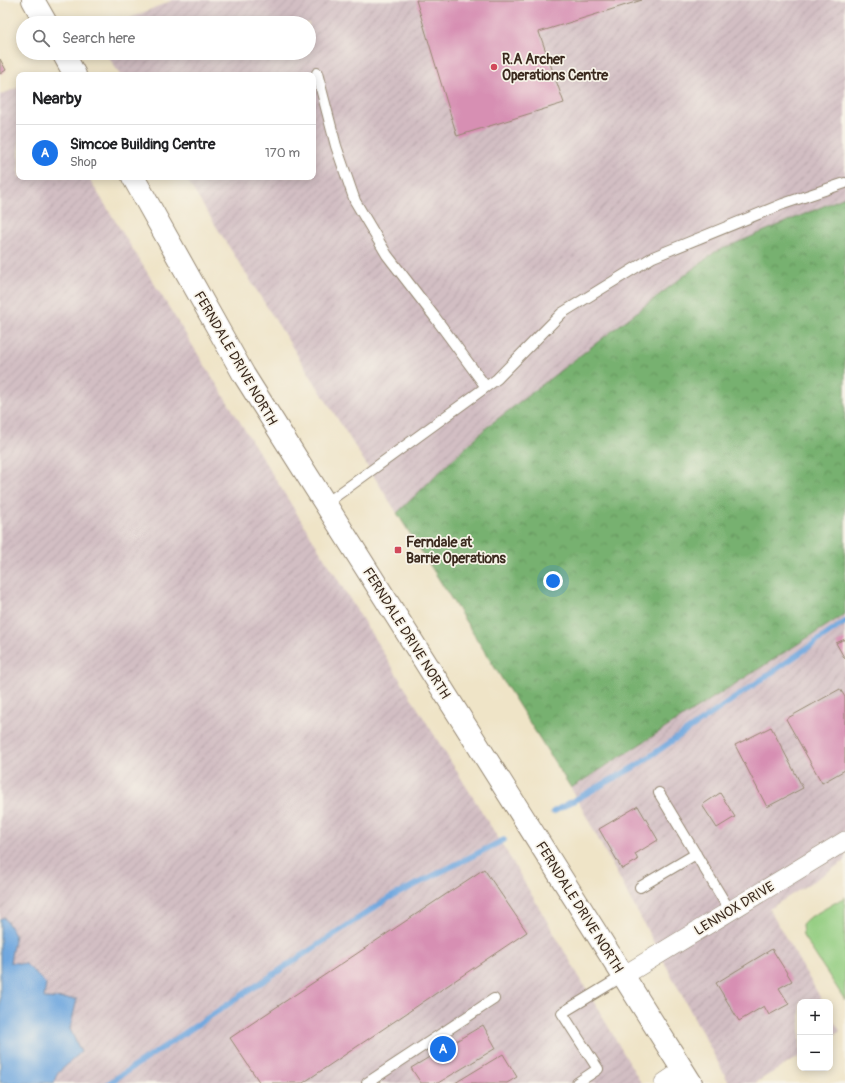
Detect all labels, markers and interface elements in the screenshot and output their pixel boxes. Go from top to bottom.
search box [16,16,316,60]
icon: search [30,27,52,49]
text: Search here [62,29,135,48]
place label: R.A Archer Operations Centre [502,51,609,84]
marker: R.A Archer Operations Centre [489,62,499,72]
text: Nearby [32,88,81,109]
text: Simcoe Building Centre [70,135,215,154]
text: A [41,145,49,161]
text: 170 m [265,145,300,161]
text: Shop [70,154,97,170]
street label: FERNDALE DRIVE NORTH [190,288,281,428]
place label: Ferndale at Barrie Operations [406,534,507,567]
marker: Ferndale at Barrie Operations [393,545,403,555]
street label: FERNDALE DRIVE NORTH [359,564,454,702]
your location [543,571,563,591]
street label: FERNDALE DRIVE NORTH [532,838,627,976]
street label: LENNOX DRIVE [691,878,778,939]
map controls [797,999,833,1071]
button: + [797,999,833,1035]
pin: A [430,1034,456,1064]
button: − [797,1035,833,1071]

